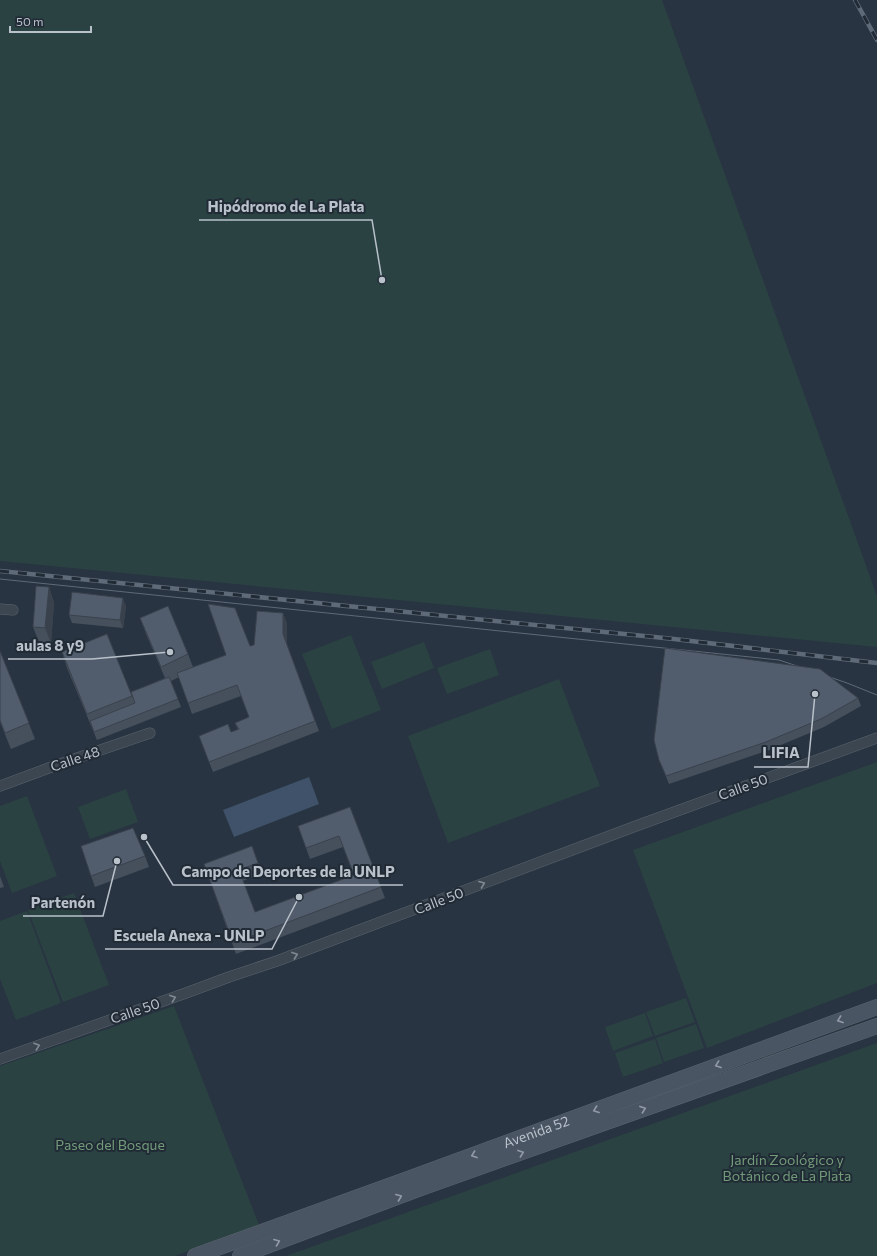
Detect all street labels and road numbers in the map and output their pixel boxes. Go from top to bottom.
street label: Calle 48 [48,742,102,775]
street label: Calle 50 [716,770,770,803]
street label: Calle 50 [412,883,466,918]
street label: Calle 50 [108,994,162,1027]
street label: Avenida 52 [501,1112,572,1151]

